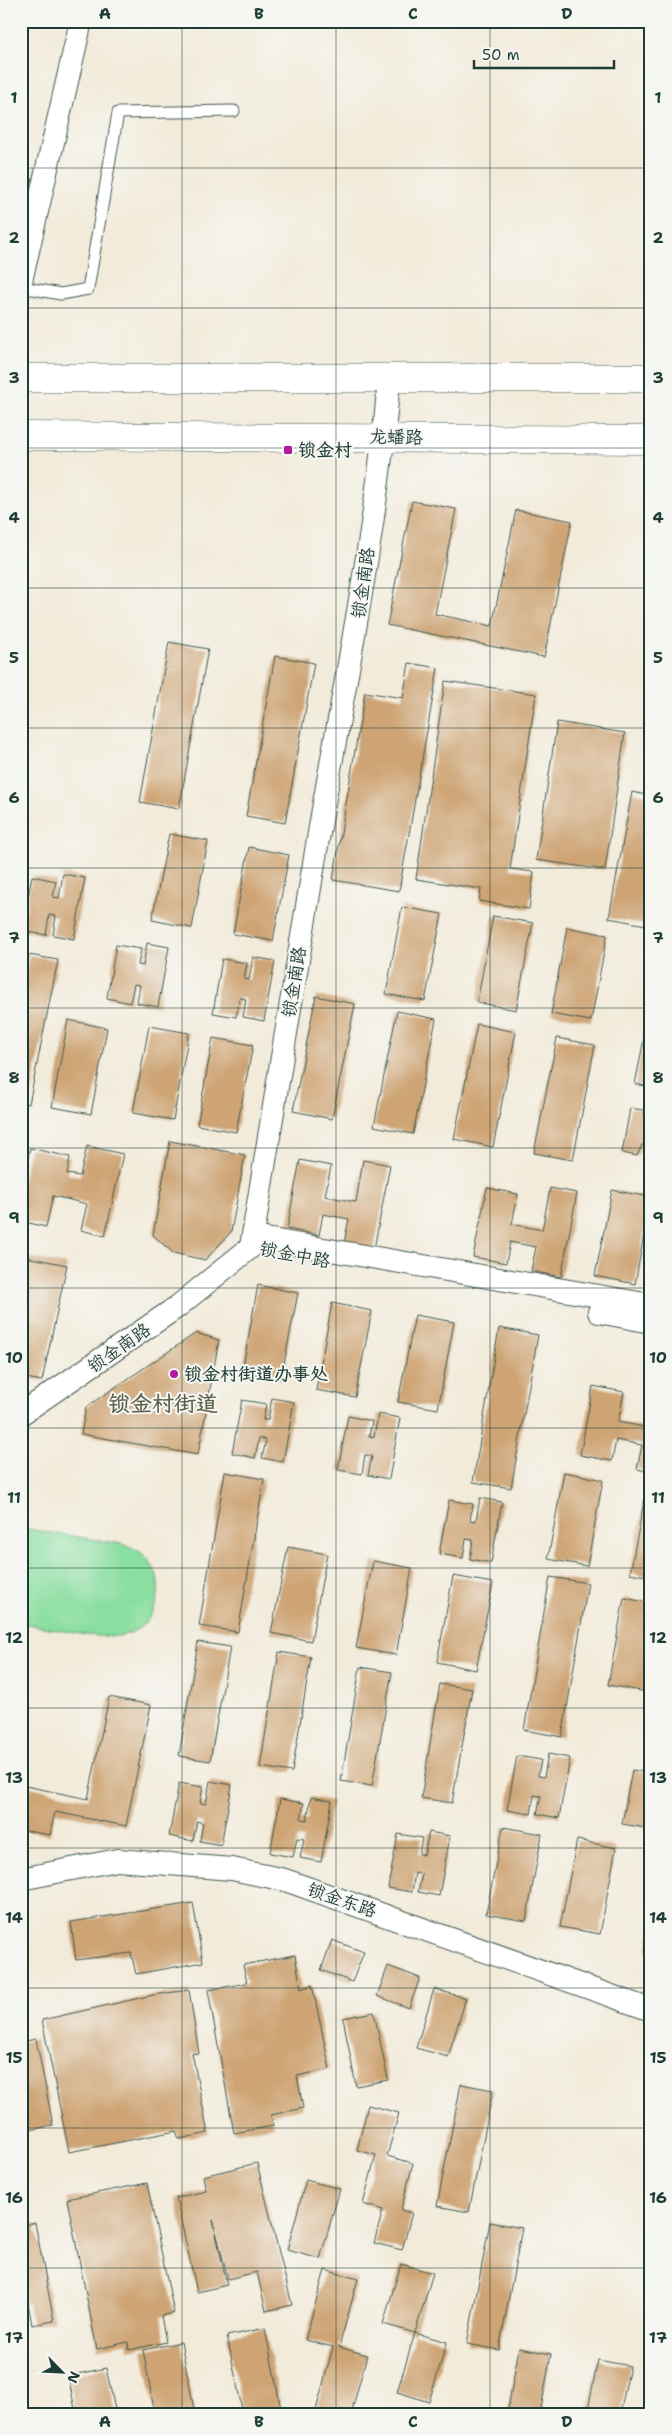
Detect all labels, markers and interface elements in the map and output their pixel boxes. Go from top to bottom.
text: A [99,3,111,24]
text: B [254,3,264,24]
text: C [408,3,418,24]
text: D [561,3,573,24]
scale bar [474,38,614,70]
text: 50 m [482,45,520,65]
text: 1 [10,87,18,108]
text: 1 [654,87,662,108]
text: 2 [8,227,20,248]
text: 2 [652,227,664,248]
text: 3 [8,367,20,388]
text: 3 [652,367,664,388]
street label: 龙蟠路 [369,425,423,449]
place label: 锁金村 [298,438,352,462]
marker: 锁金村 [282,444,294,456]
text: 4 [8,507,20,528]
text: 4 [652,507,664,528]
street label: 锁金南路 [346,546,380,620]
text: 5 [9,647,19,668]
text: 5 [653,647,663,668]
text: 6 [8,787,20,808]
text: 6 [652,787,664,808]
text: 7 [8,927,20,948]
text: 7 [652,927,664,948]
street label: 锁金南路 [277,945,311,1019]
text: 8 [8,1067,20,1088]
text: 8 [652,1067,664,1088]
text: 9 [8,1207,20,1228]
text: 9 [652,1207,664,1228]
street label: 锁金中路 [257,1236,333,1274]
street label: 锁金南路 [83,1318,155,1378]
text: 10 [5,1347,23,1368]
text: 10 [649,1347,667,1368]
place label: 锁金村街道办事处 [184,1362,328,1386]
marker: 锁金村街道办事处 [168,1368,180,1380]
district label: 锁金村街道 [108,1389,218,1418]
text: 11 [7,1487,21,1508]
text: 11 [651,1487,665,1508]
text: 12 [5,1627,23,1648]
text: 12 [649,1627,667,1648]
text: 13 [5,1767,23,1788]
text: 13 [649,1767,667,1788]
street label: 锁金东路 [304,1877,380,1923]
text: 14 [5,1907,23,1928]
text: 14 [649,1907,667,1928]
text: 15 [5,2047,23,2068]
text: 15 [649,2047,667,2068]
text: 16 [5,2187,23,2208]
text: 16 [649,2187,667,2208]
text: 17 [5,2327,23,2348]
text: 17 [649,2327,667,2348]
north arrow [38,2348,88,2398]
text: N [63,2369,84,2386]
text: A [99,2411,111,2432]
text: B [254,2411,264,2432]
text: C [408,2411,418,2432]
text: D [561,2411,573,2432]

